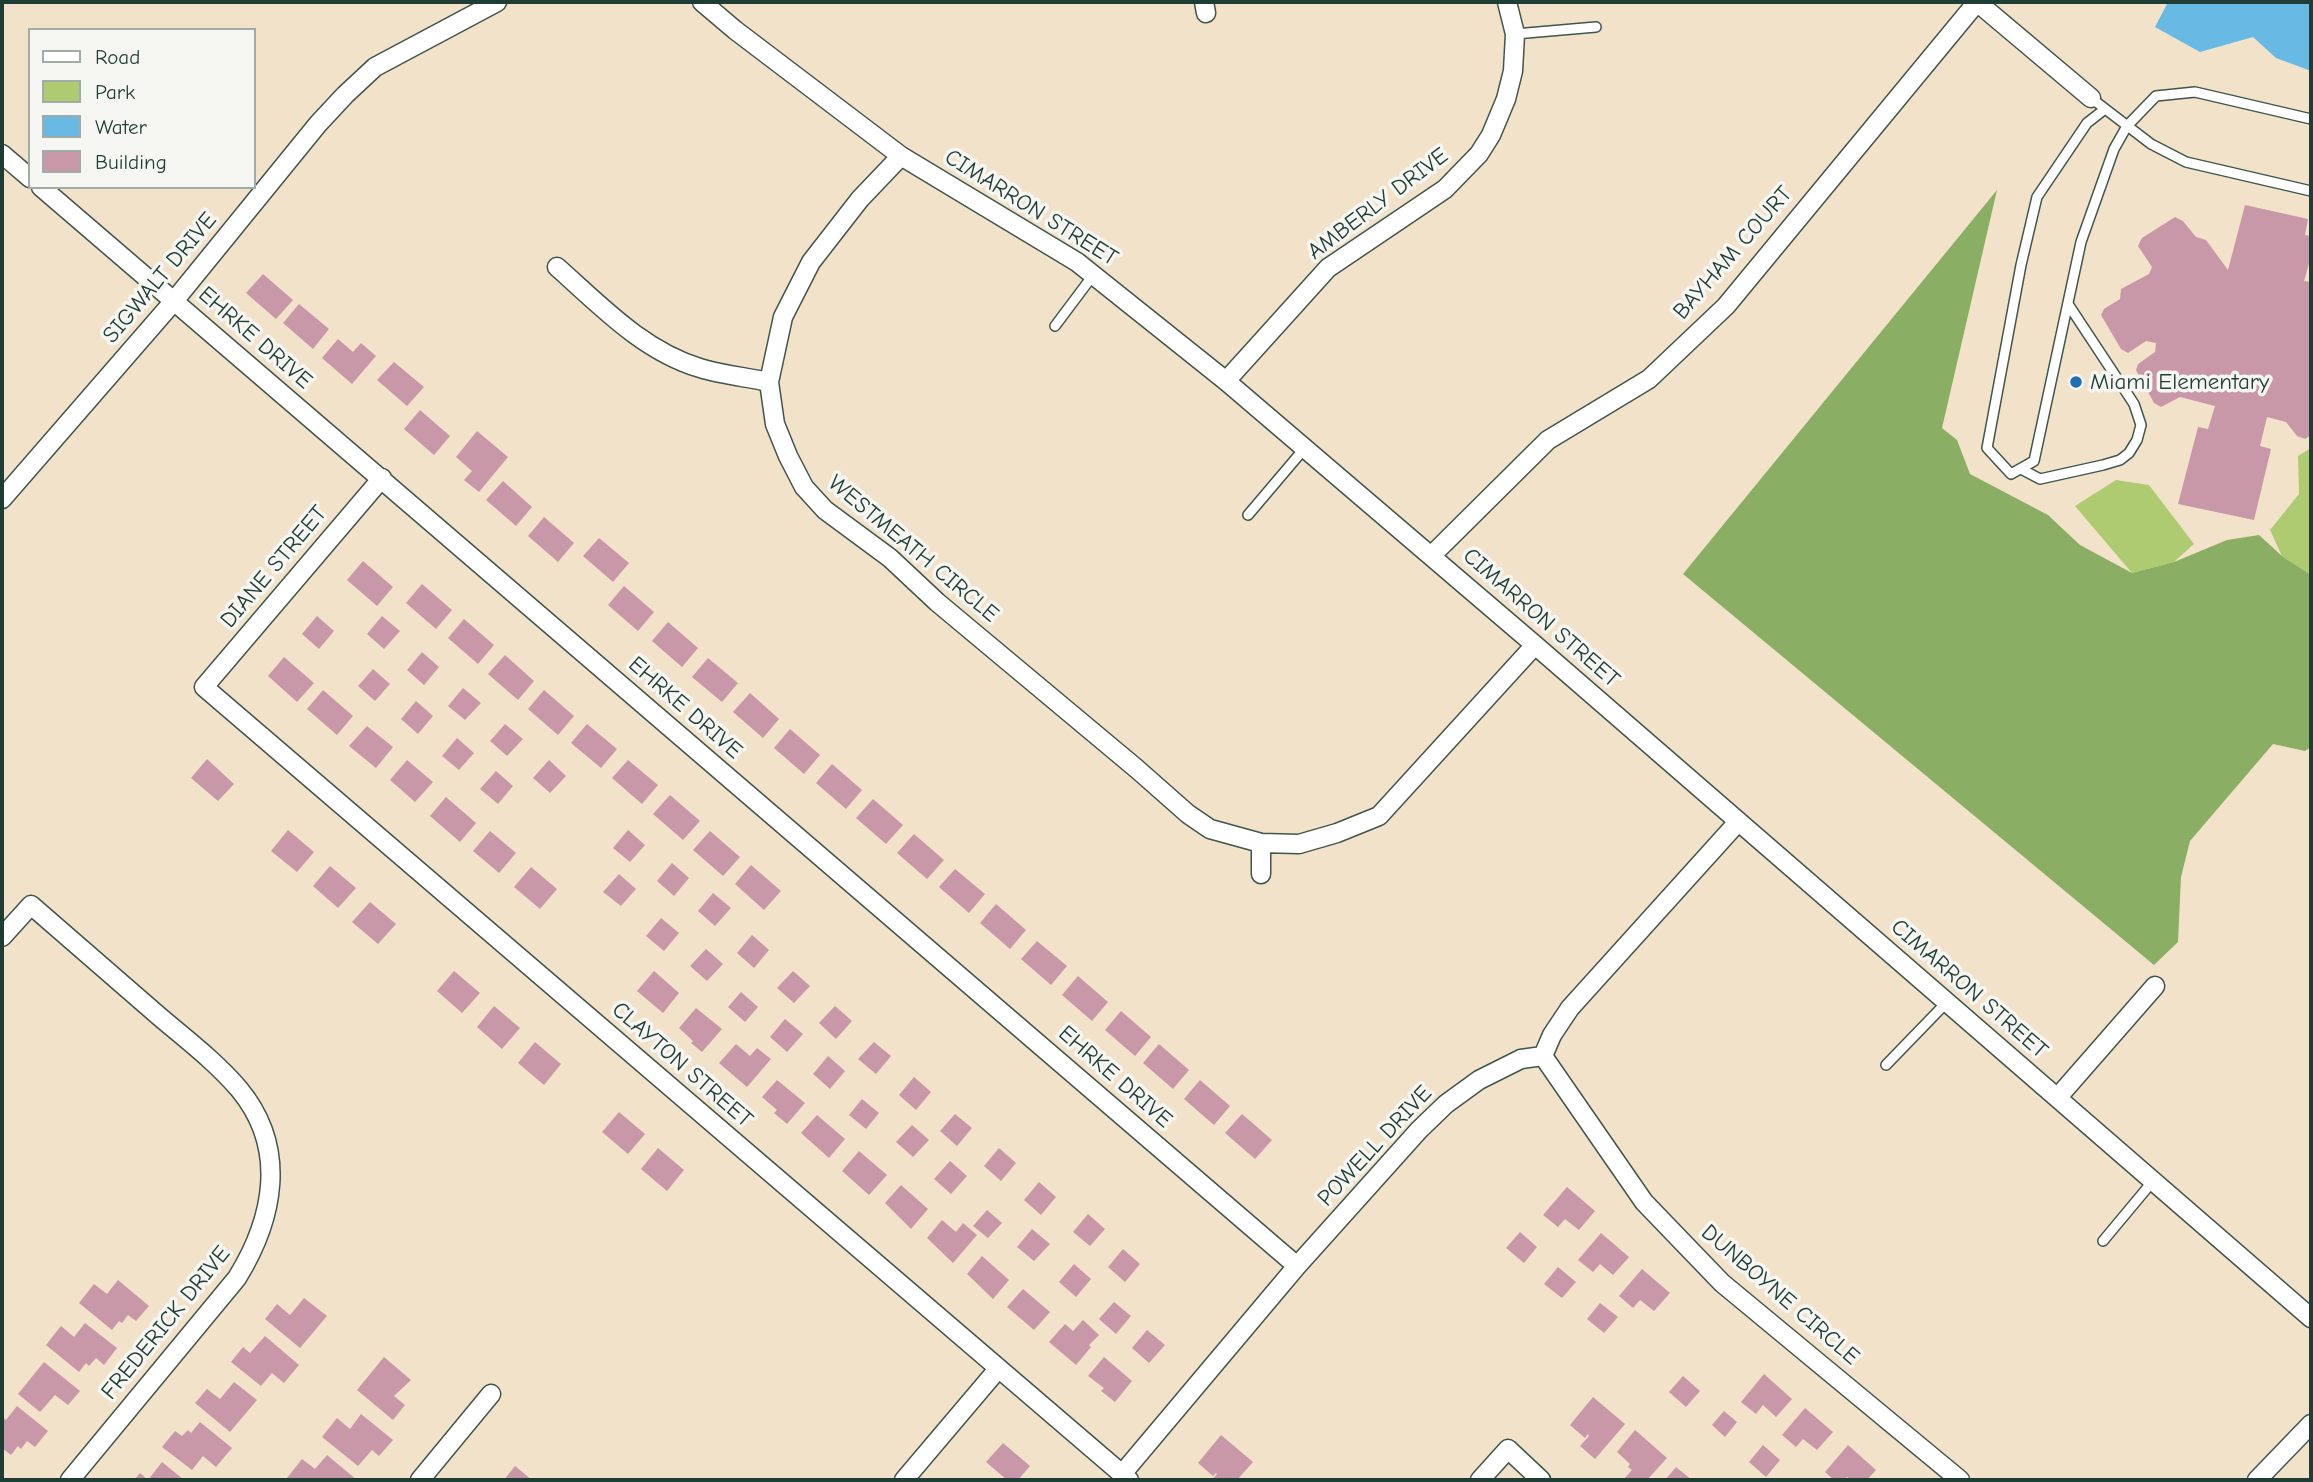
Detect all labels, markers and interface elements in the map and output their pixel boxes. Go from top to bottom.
legend [28,28,256,189]
text: Road [95,45,140,69]
text: Park [95,80,135,104]
text: Water [95,115,147,139]
street label: AMBERLY DRIVE [1302,142,1454,266]
street label: CIMARRON STREET [939,144,1123,272]
text: Building [95,150,167,174]
street label: BAYHAM COURT [1668,181,1798,325]
street label: SIGWALT DRIVE [97,207,223,349]
street label: EHRKE DRIVE [192,281,318,395]
place label: Miami Elementary [2090,368,2269,396]
marker: Miami Elementary [2068,374,2084,390]
street label: WESTMEATH CIRCLE [822,469,1004,629]
street label: DIANE STREET [215,500,333,634]
street label: CIMARRON STREET [1457,542,1625,694]
street label: EHRKE DRIVE [622,651,748,765]
street label: CIMARRON STREET [1885,913,2053,1065]
street label: CLAYTON STREET [606,996,758,1134]
street label: EHRKE DRIVE [1052,1020,1178,1134]
street label: POWELL DRIVE [1312,1080,1438,1212]
street label: DUNBOYNE CIRCLE [1695,1219,1865,1371]
street label: FREDERICK DRIVE [96,1241,236,1405]

